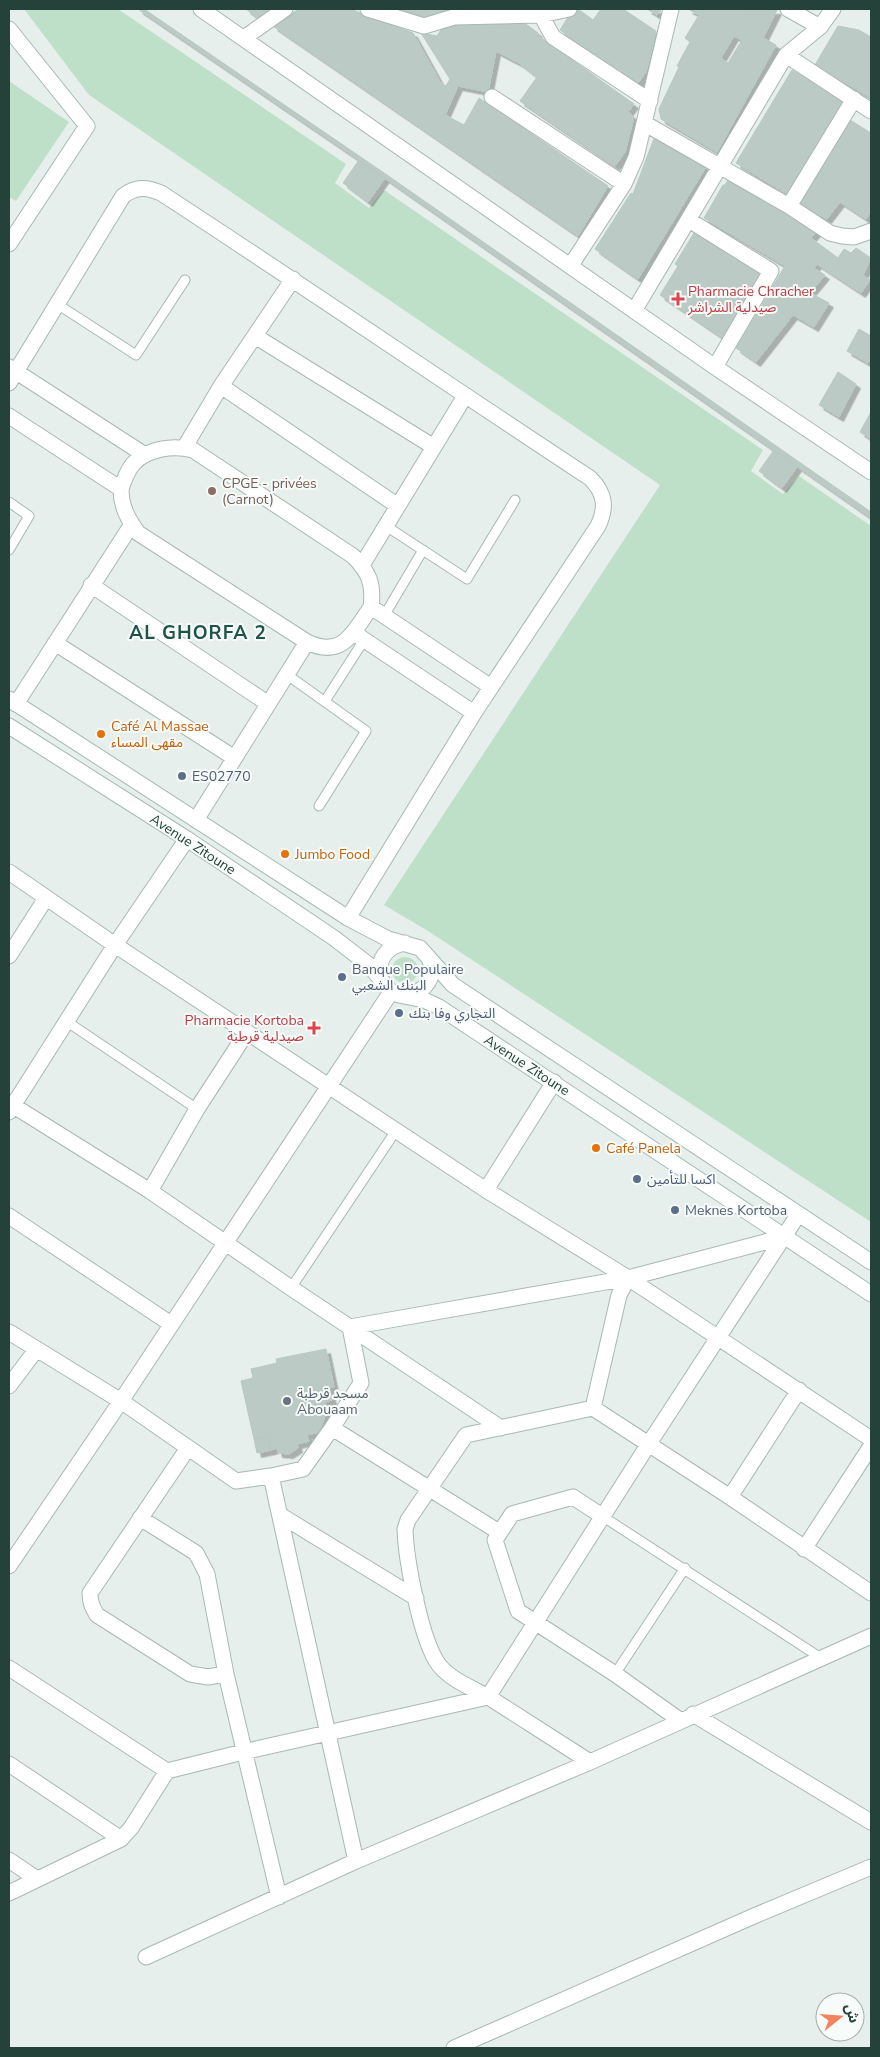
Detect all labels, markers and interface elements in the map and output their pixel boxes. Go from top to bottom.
place label: Pharmacie Chracher صيدلية الشراشر [687,282,814,317]
marker: Pharmacie Chracher صيدلية الشراشر [672,293,684,305]
place label: CPGE - privées (Carnot) [222,474,317,509]
marker: CPGE - privées (Carnot) [206,485,218,497]
district label: AL GHORFA 2 [129,620,267,646]
place label: Café Al Massae مقهى المساء [111,717,209,752]
marker: Café Al Massae مقهى المساء [95,728,107,740]
place label: ES02770 [192,767,251,786]
marker: ES02770 [176,770,188,782]
street label: Avenue Zitoune [146,810,239,879]
place label: Jumbo Food [294,845,370,864]
marker: Jumbo Food [279,848,291,860]
place label: Banque Populaire البنك الشعبي [352,960,463,996]
marker: Banque Populaire البنك الشعبي [336,971,348,983]
place label: التجاري وفا بنك [409,1004,495,1024]
marker: التجاري وفا بنك [393,1007,405,1019]
place label: Pharmacie Kortoba صيدلية قرطبة [185,1011,304,1046]
marker: Pharmacie Kortoba صيدلية قرطبة [308,1022,320,1034]
street label: Avenue Zitoune [480,1031,573,1100]
place label: Café Panela [606,1139,681,1158]
marker: Café Panela [590,1142,602,1154]
place label: اكسا للتأمين [647,1170,716,1189]
marker: اكسا للتأمين [631,1173,643,1185]
place label: Meknes Kortoba [685,1201,787,1220]
marker: Meknes Kortoba [669,1204,681,1216]
place label: مسجد قرطبة Abouaam [297,1384,369,1419]
marker: مسجد قرطبة Abouaam [281,1395,293,1407]
north arrow [815,1992,865,2042]
text: ش [840,2001,864,2025]

